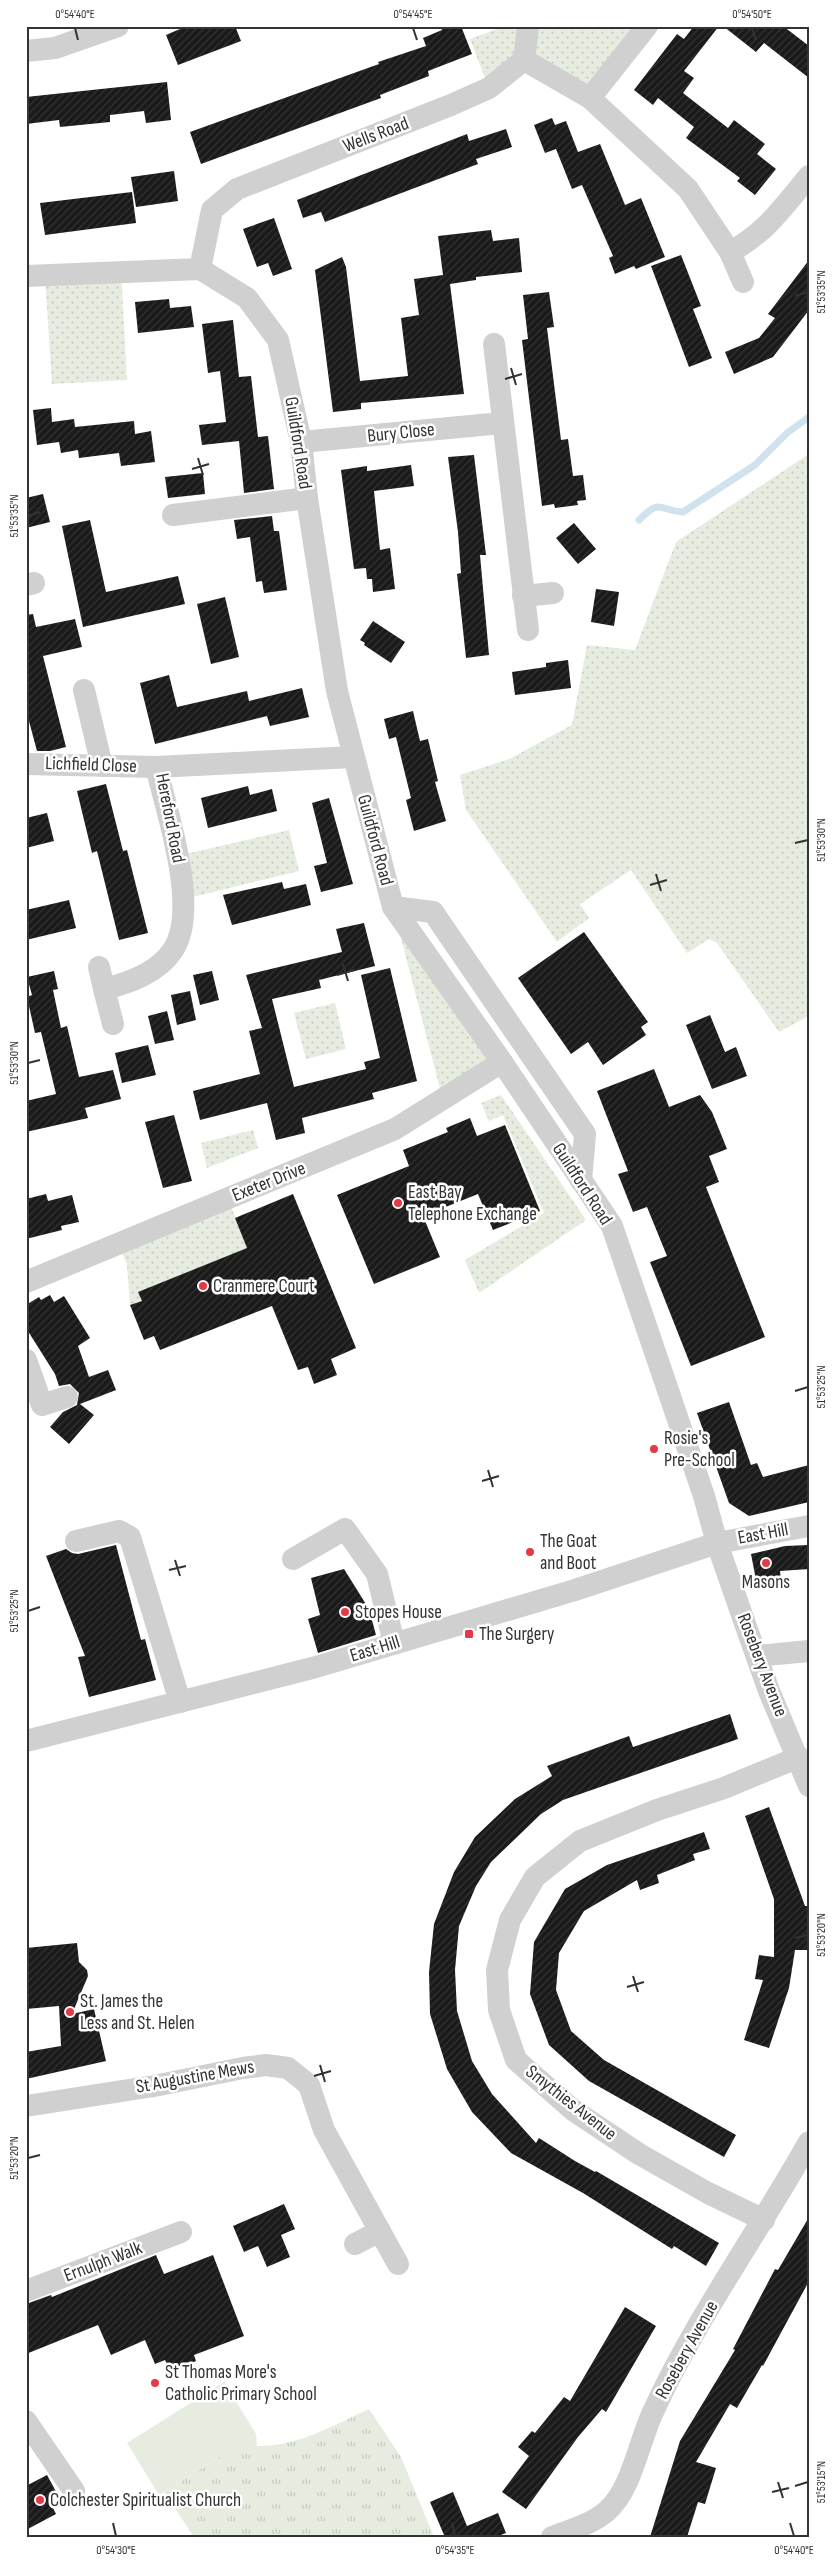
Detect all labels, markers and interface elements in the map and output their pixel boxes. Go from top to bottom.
text: 0°54'40"E [55,7,95,22]
text: 0°54'45"E [394,7,433,22]
text: 0°54'50"E [732,7,772,22]
street label: Wells Road [340,112,412,158]
text: 51°53'35"N [814,270,829,314]
street label: Guildford Road [279,395,317,491]
street label: Bury Close [366,418,436,448]
text: 51°53'35"N [7,494,22,538]
street label: Lichfield Close [45,752,137,778]
street label: Hereford Road [150,771,190,865]
street label: Guildford Road [352,792,398,888]
text: 51°53'30"N [814,818,829,862]
text: 51°53'30"N [7,1041,22,1085]
street label: Guildford Road [547,1139,617,1229]
street label: Exeter Drive [229,1157,309,1207]
place label: East Bay Telephone Exchange [408,1181,537,1226]
marker: East Bay Telephone Exchange [392,1197,404,1209]
place label: Cranmere Court [213,1275,315,1298]
marker: Cranmere Court [197,1280,209,1292]
text: 51°53'25"N [814,1365,829,1409]
place label: Rosie's Pre-School [664,1427,735,1472]
marker: Rosie's Pre-School [648,1443,660,1455]
street label: East Hill [736,1518,790,1550]
place label: The Goat and Boot [540,1530,597,1575]
marker: The Goat and Boot [524,1546,536,1558]
marker: Masons [760,1557,772,1569]
place label: Masons [742,1571,790,1594]
text: 51°53'25"N [7,1589,22,1633]
place label: Stopes House [355,1601,442,1624]
marker: Stopes House [339,1606,351,1618]
street label: Rosebery Avenue [732,1610,792,1720]
place label: The Surgery [479,1623,555,1646]
marker: The Surgery [463,1628,475,1640]
street label: East Hill [347,1631,403,1667]
text: 51°53'20"N [814,1913,829,1957]
place label: St. James the Less and St. Helen [80,1990,195,2035]
marker: St. James the Less and St. Helen [64,2006,76,2018]
street label: St Augustine Mews [134,2055,256,2099]
street label: Smythies Avenue [521,2060,621,2146]
text: 51°53'20"N [7,2136,22,2180]
street label: Ernulph Walk [61,2236,146,2287]
street label: Rosebery Avenue [651,2297,723,2403]
place label: St Thomas More's Catholic Primary School [165,2361,317,2406]
marker: St Thomas More's Catholic Primary School [149,2377,161,2389]
text: 51°53'15"N [814,2461,829,2503]
place label: Colchester Spiritualist Church [50,2489,241,2512]
marker: Colchester Spiritualist Church [34,2494,46,2506]
text: 0°54'30"E [96,2543,136,2558]
text: 0°54'35"E [436,2543,475,2558]
text: 0°54'40"E [774,2543,814,2558]

